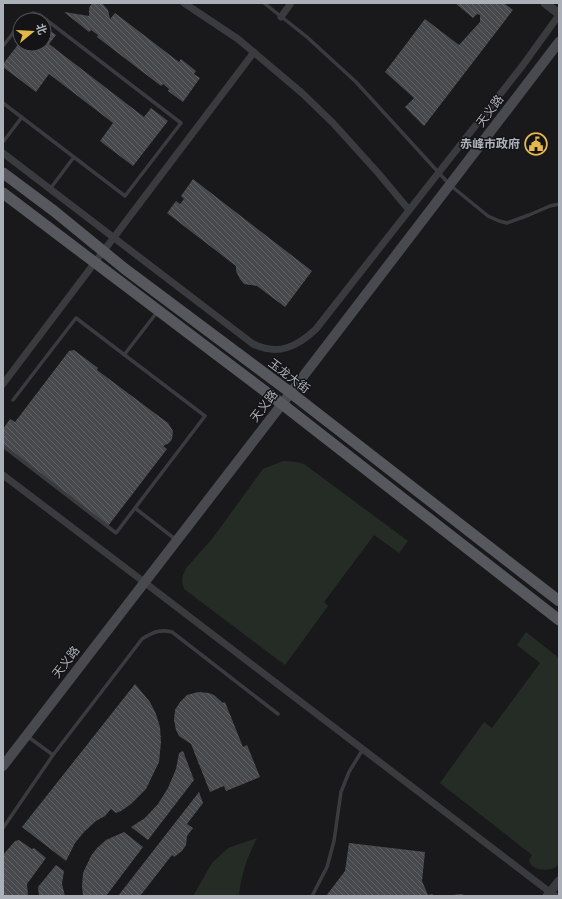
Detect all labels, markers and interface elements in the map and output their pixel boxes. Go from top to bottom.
north arrow [12,12,52,52]
text: 北 [32,22,50,37]
street label: 天义路 [473,92,507,130]
public building icon: 赤峰市政府 [523,131,549,157]
place label: 赤峰市政府 [460,136,520,152]
street label: 玉龙大街 [265,355,313,397]
street label: 天义路 [247,387,281,425]
street label: 天义路 [49,643,83,681]

